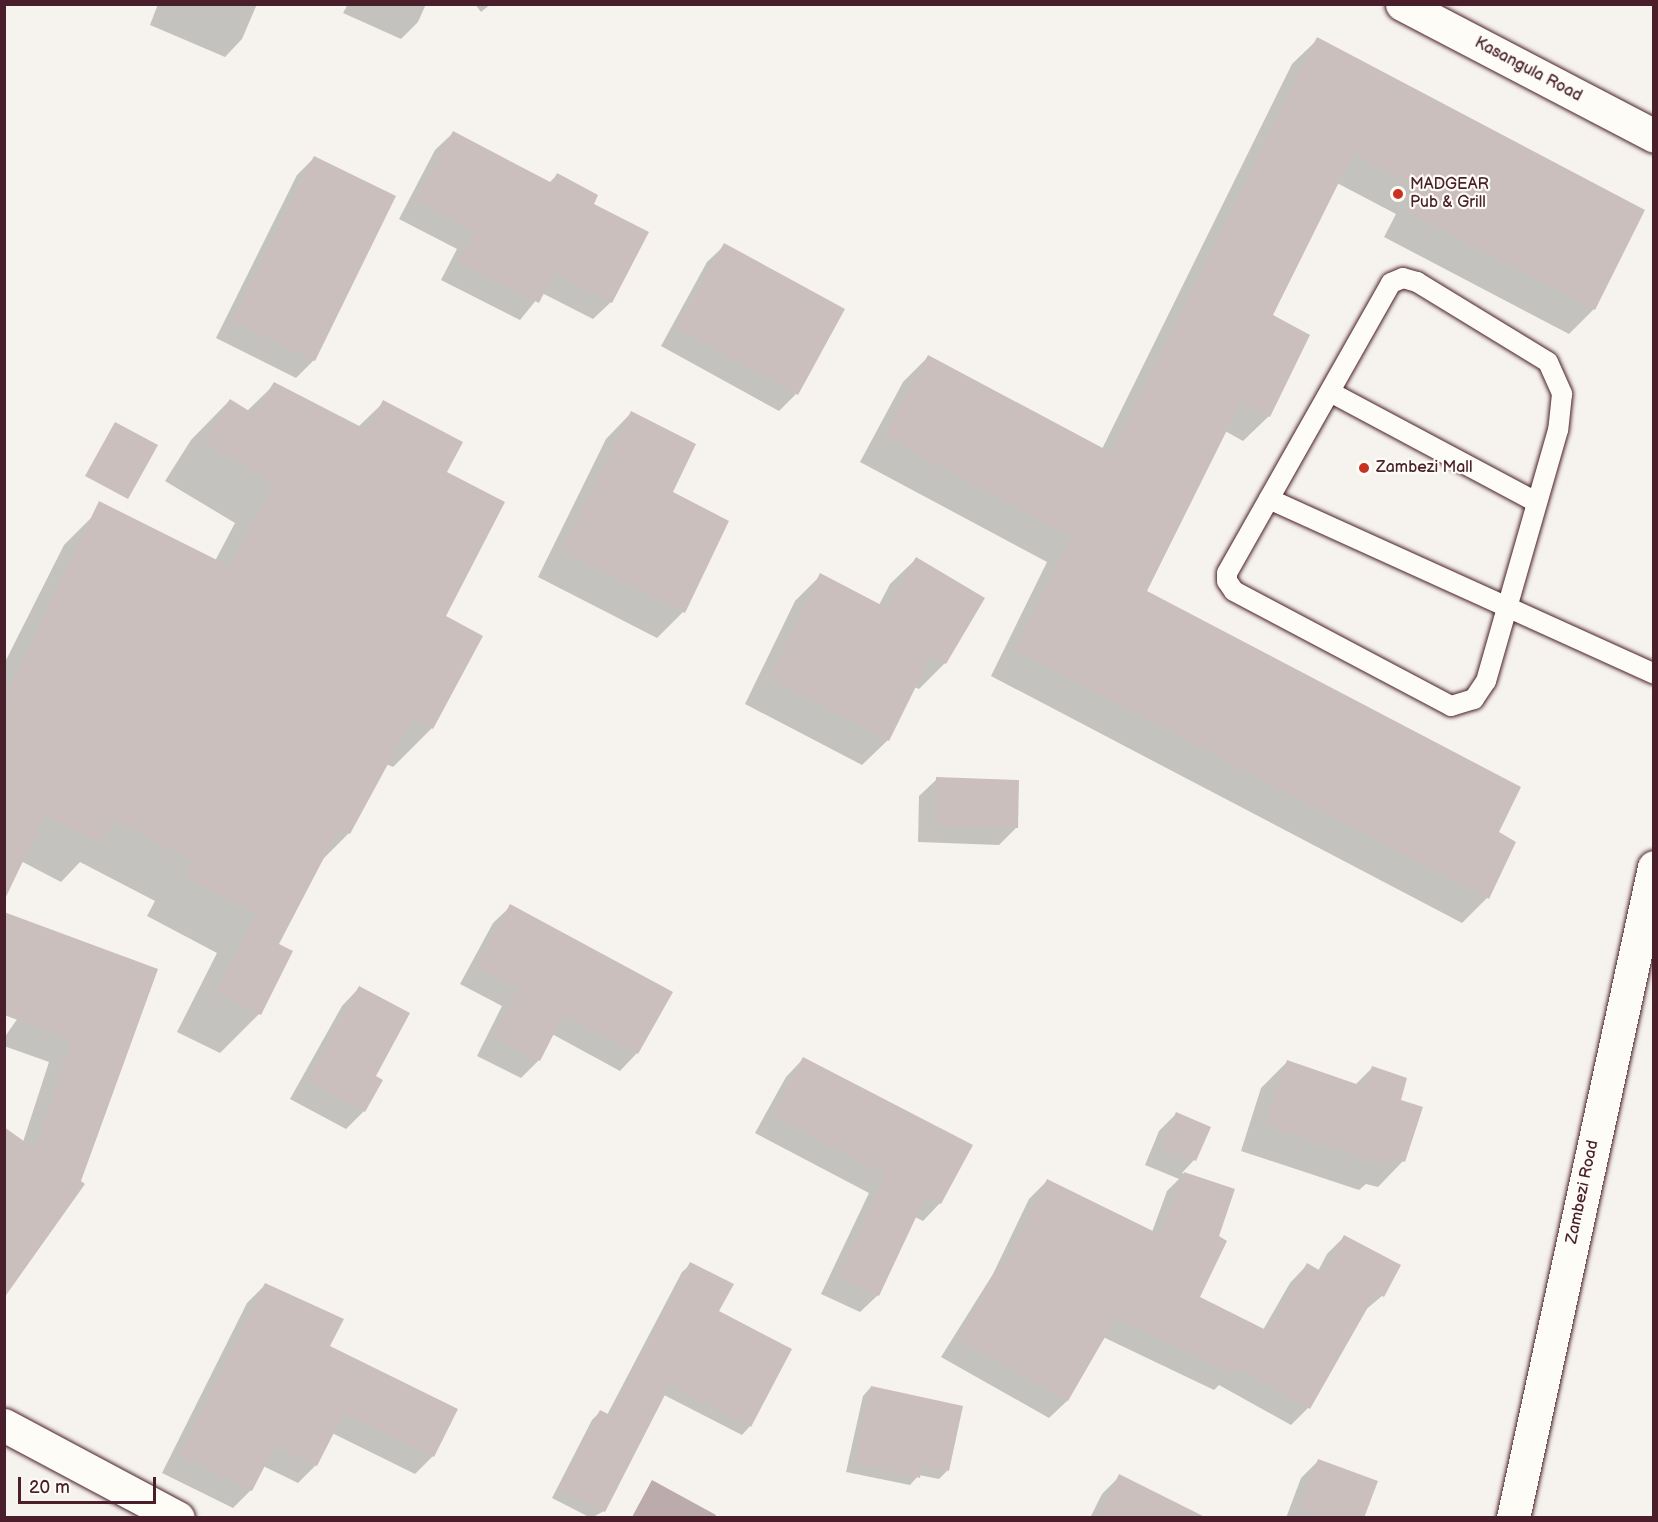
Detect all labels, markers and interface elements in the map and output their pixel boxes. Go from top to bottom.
street label: Kasangula Road [1471,34,1585,106]
place label: MADGEAR Pub & Grill [1410,175,1489,213]
marker: MADGEAR Pub & Grill [1391,187,1405,201]
place label: Zambezi Mall [1376,458,1472,478]
marker: Zambezi Mall [1357,461,1371,475]
street label: Zambezi Road [1563,1139,1603,1245]
scale bar [21,1465,159,1503]
text: 20 m [29,1477,70,1498]

